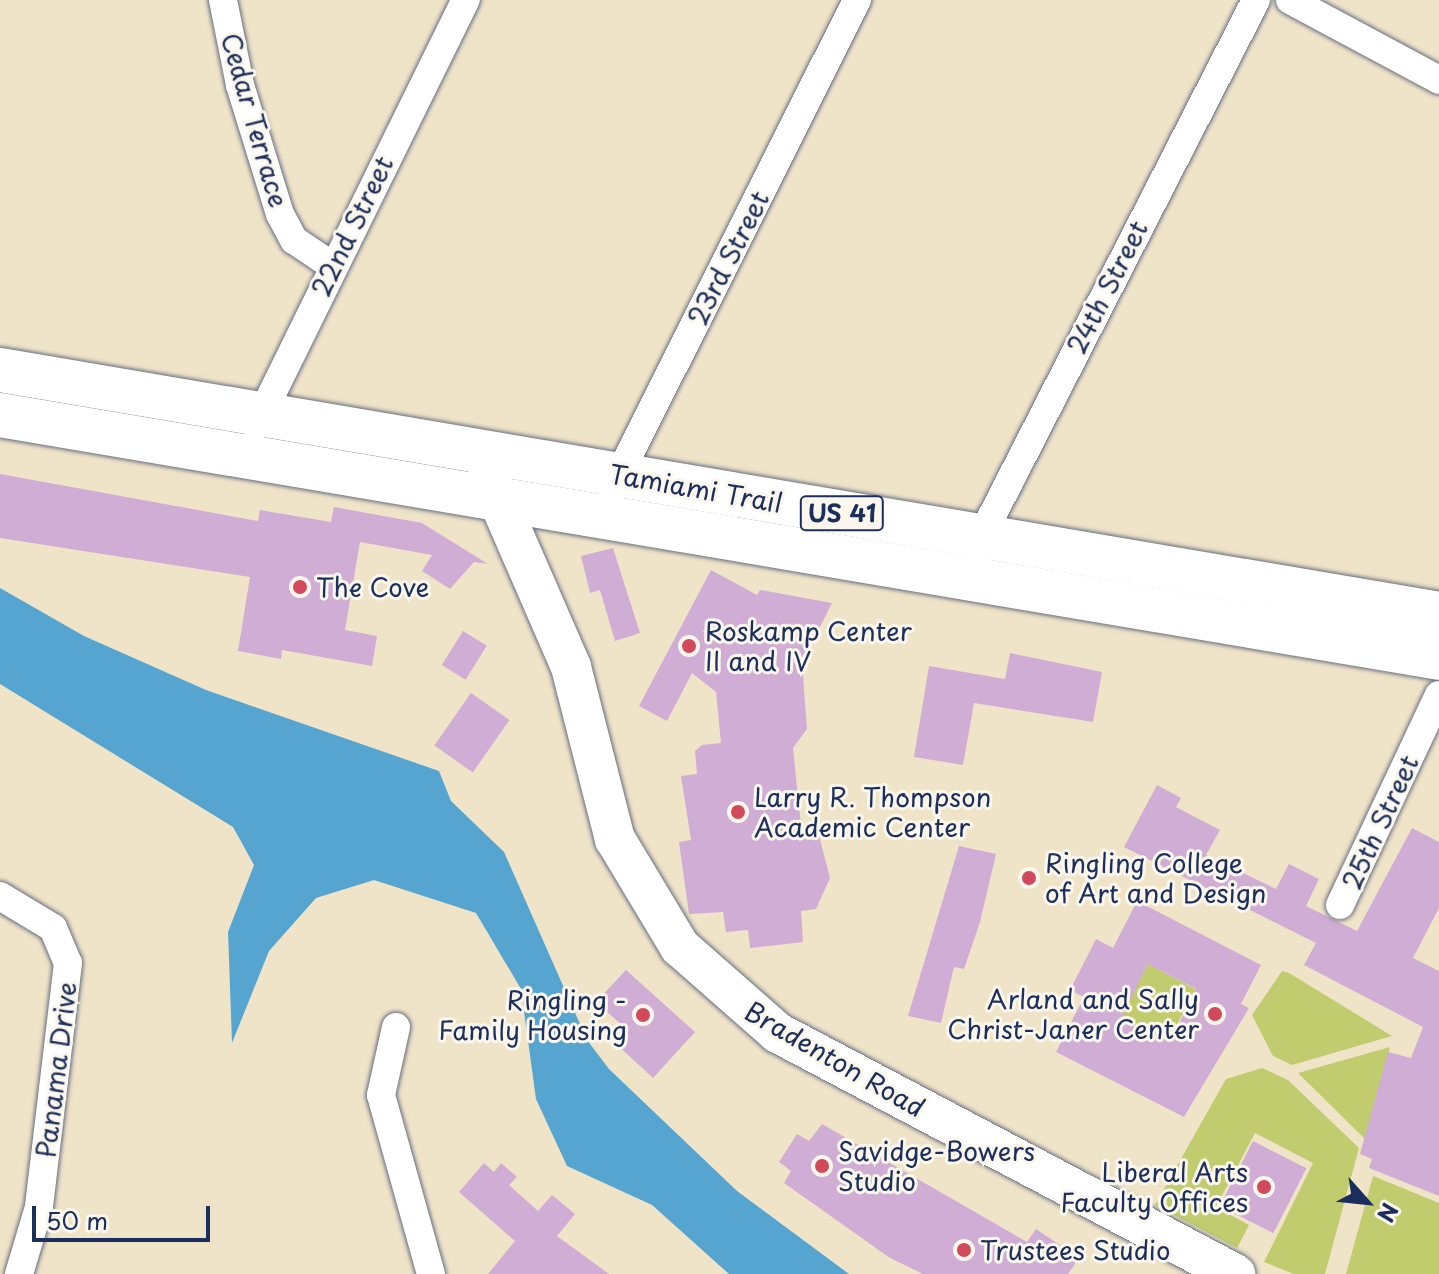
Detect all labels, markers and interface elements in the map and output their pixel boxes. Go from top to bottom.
street label: Cedar Terrace [216,30,294,210]
street label: 22nd Street [305,151,399,301]
street label: 23rd Street [681,185,775,331]
street label: 24th Street [1060,215,1154,359]
street label: Tamiami Trail [607,457,785,519]
road number: US 41 [800,493,884,533]
place label: The Cove [316,571,431,603]
marker: The Cove [291,578,309,596]
place label: Roskamp Center II and IV [705,615,914,676]
marker: Roskamp Center II and IV [680,637,698,655]
street label: 25th Street [1335,750,1425,894]
place label: Larry R. Thompson Academic Center [754,781,992,842]
marker: Larry R. Thompson Academic Center [729,803,747,821]
place label: Ringling College of Art and Design [1045,847,1270,908]
marker: Ringling College of Art and Design [1020,869,1038,887]
street label: Panama Drive [30,979,82,1161]
place label: Arland and Sally Christ-Janer Center [945,983,1199,1044]
place label: Ringling - Family Housing [437,984,627,1046]
street label: Bradenton Road [739,995,931,1123]
marker: Arland and Sally Christ-Janer Center [1206,1005,1224,1023]
marker: Ringling - Family Housing [634,1006,652,1024]
place label: Savidge-Bowers Studio [838,1135,1035,1196]
place label: Liberal Arts Faculty Offices [1060,1156,1248,1218]
marker: Savidge-Bowers Studio [813,1157,831,1175]
north arrow [1327,1162,1407,1242]
marker: Liberal Arts Faculty Offices [1255,1178,1273,1196]
scale bar [36,1190,214,1240]
text: N [1370,1198,1407,1228]
text: 50 m [46,1202,108,1238]
place label: Trustees Studio [980,1234,1171,1266]
marker: Trustees Studio [955,1241,973,1259]

